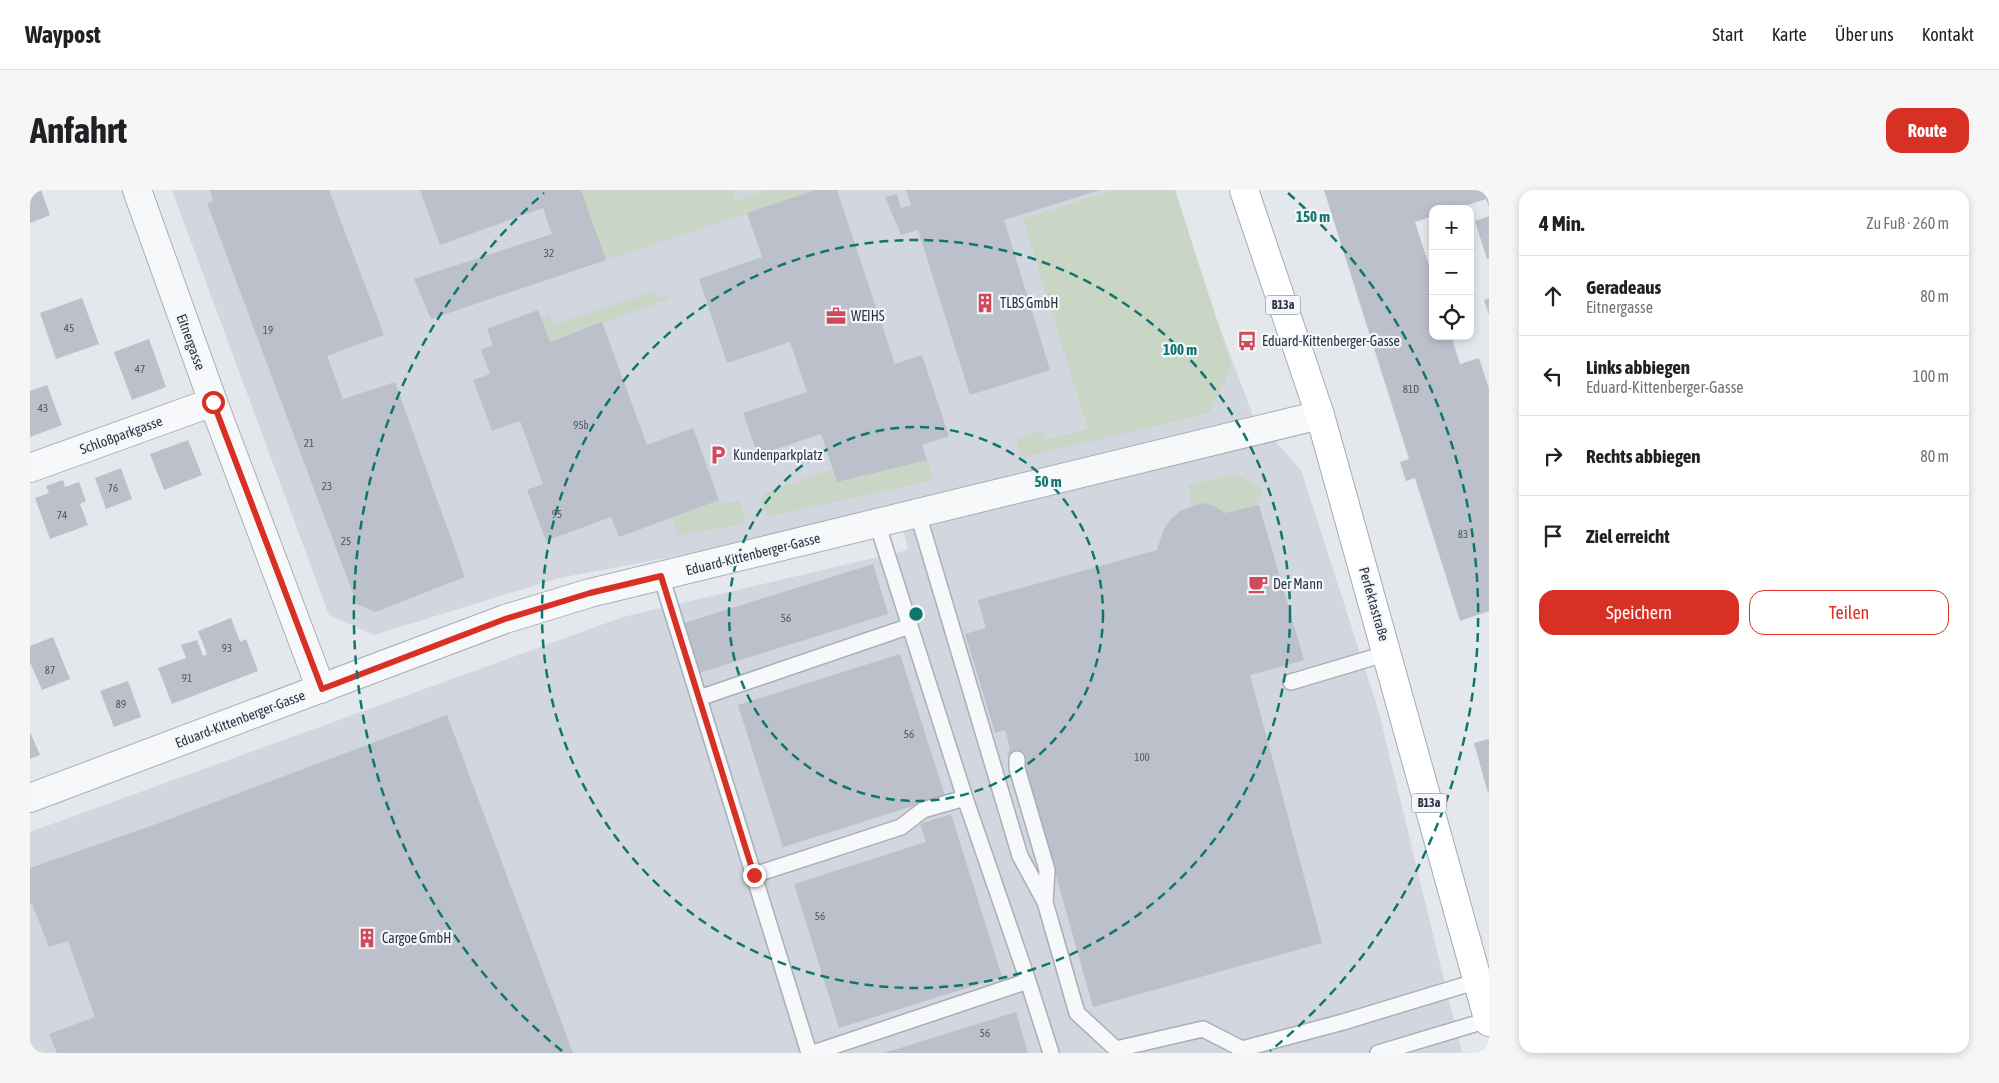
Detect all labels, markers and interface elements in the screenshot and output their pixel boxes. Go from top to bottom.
text: Waypost [25,21,101,48]
text: Start [1712,24,1744,45]
text: Karte [1772,24,1807,45]
text: Über uns [1835,24,1894,45]
text: Kontakt [1922,24,1974,45]
button: Route [1886,108,1969,153]
text: Anfahrt [30,110,127,150]
map controls [1429,205,1474,340]
button: + [1429,205,1474,250]
text: 150 m [1296,208,1330,225]
text: 4 Min. [1539,211,1585,235]
text: Zu Fuß · 260 m [1866,214,1949,232]
house number: 32 [544,247,554,259]
button: − [1429,250,1474,295]
text: Geradeaus [1586,276,1661,298]
icon: ahead [1539,282,1567,310]
text: 80 m [1920,287,1949,305]
building icon: TLBS GmbH [974,292,996,314]
place label: TLBS GmbH [1000,295,1058,311]
button: locate [1429,295,1474,340]
road number: B13a [1266,296,1300,314]
text: Eitnergasse [1586,298,1653,316]
office icon: WEIHS [825,305,847,327]
place label: WEIHS [851,308,885,324]
street label: Eitnergasse [173,312,209,372]
house number: 45 [64,322,74,334]
house number: 19 [263,324,273,336]
bus stop icon: Eduard-Kittenberger-Gasse [1236,330,1258,352]
place label: Eduard-Kittenberger-Gasse [1262,333,1400,349]
text: 100 m [1163,341,1197,358]
text: Links abbiegen [1586,356,1690,378]
icon: left [1539,362,1567,390]
house number: 47 [135,363,145,375]
text: 100 m [1913,367,1949,385]
text: Eduard-Kittenberger-Gasse [1586,378,1744,396]
house number: 81D [1403,383,1419,395]
route start [202,391,225,414]
house number: 43 [38,402,48,414]
street label: Schloßparkgasse [78,413,164,457]
house number: 95b [573,419,589,431]
house number: 21 [304,437,314,449]
icon: right [1539,442,1567,470]
parking icon: Kundenparkplatz [707,444,729,466]
text: Rechts abbiegen [1586,445,1701,467]
place label: Kundenparkplatz [733,447,822,463]
text: 80 m [1920,447,1949,465]
text: 50 m [1035,473,1062,490]
house number: 23 [322,480,332,492]
house number: 76 [108,482,118,494]
house number: 95 [552,508,562,520]
house number: 74 [57,509,67,521]
icon: arrive [1539,522,1567,550]
text: Ziel erreicht [1586,525,1670,547]
house number: 83 [1458,528,1468,540]
street label: Eduard-Kittenberger-Gasse [684,530,822,578]
house number: 25 [341,535,351,547]
street label: Perfektastraße [1356,565,1392,643]
cafe icon: Der Mann [1247,573,1269,595]
place label: Der Mann [1273,576,1323,592]
button: Speichern [1539,590,1739,635]
button: Teilen [1749,590,1949,635]
centre of rings [907,605,925,623]
house number: 56 [781,612,791,624]
house number: 93 [222,642,232,654]
house number: 87 [45,664,55,676]
house number: 91 [182,672,192,684]
street label: Eduard-Kittenberger-Gasse [173,687,307,751]
house number: 89 [116,698,126,710]
house number: 56 [904,728,914,740]
house number: 100 [1134,751,1150,763]
road number: B13a [1412,794,1446,812]
route end [743,864,766,887]
house number: 56 [815,910,825,922]
building icon: Cargoe GmbH [356,927,378,949]
place label: Cargoe GmbH [382,930,451,946]
house number: 56 [980,1027,990,1039]

